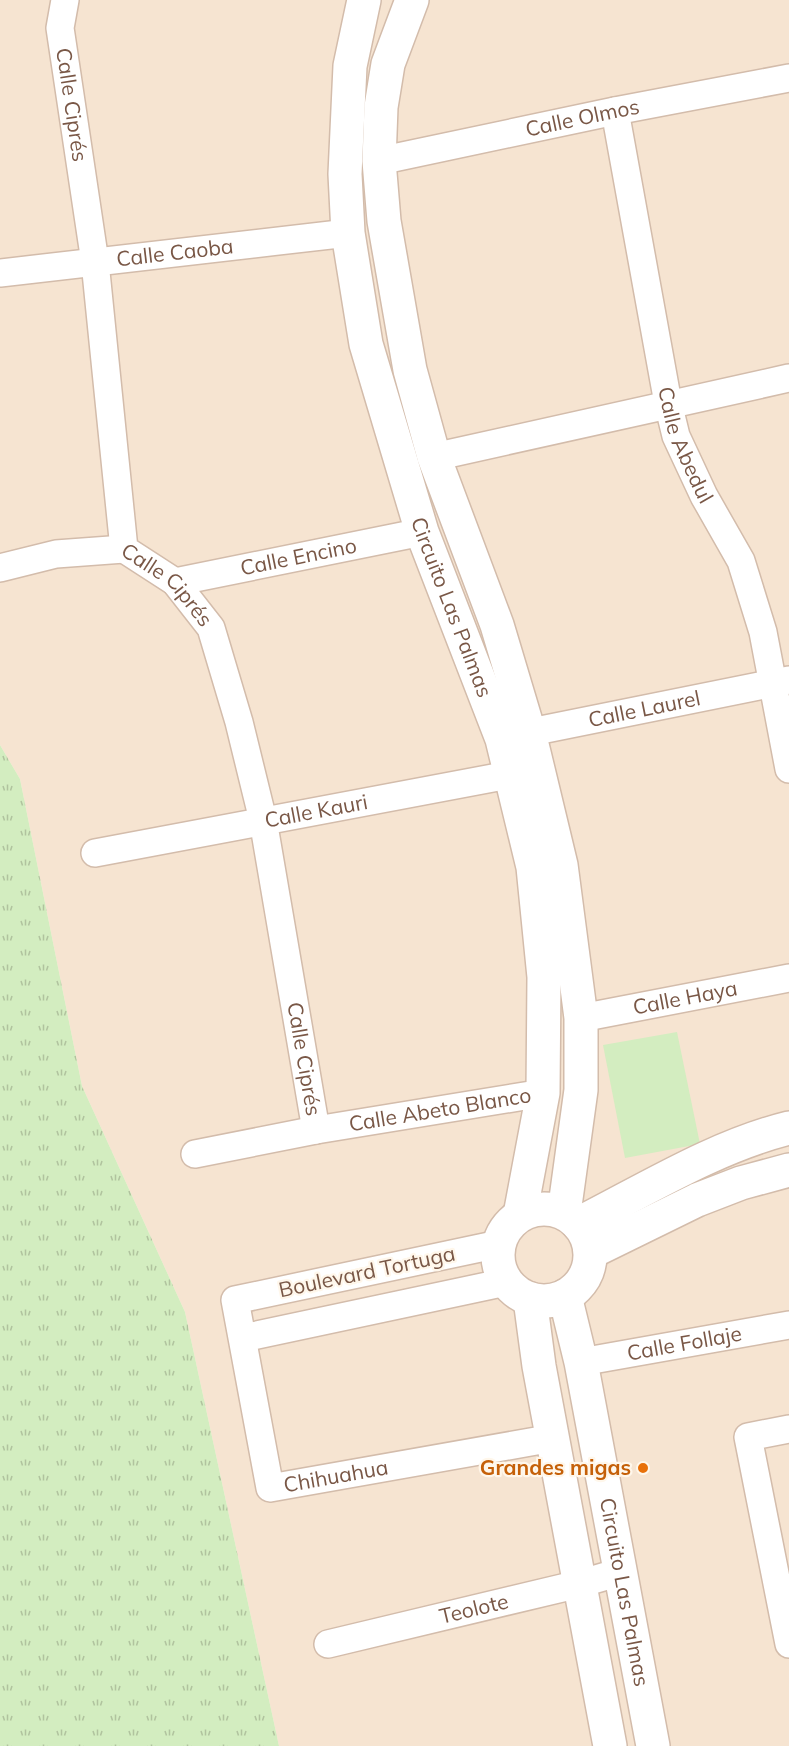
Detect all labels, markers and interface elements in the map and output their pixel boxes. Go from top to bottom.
street label: Calle Ciprés [51,46,94,163]
street label: Calle Olmos [523,93,641,142]
street label: Calle Caoba [115,232,235,272]
street label: Calle Abedul [653,385,719,508]
street label: Circuito Las Palmas [406,514,499,701]
street label: Calle Encino [238,532,359,580]
street label: Calle Ciprés [117,537,219,631]
street label: Calle Laurel [586,684,702,732]
street label: Calle Kauri [262,788,370,833]
street label: Calle Haya [631,974,739,1020]
street label: Calle Ciprés [282,1000,327,1118]
street label: Calle Abeto Blanco [347,1081,533,1136]
street label: Boulevard Tortuga [276,1240,457,1302]
street label: Calle Follaje [625,1320,744,1366]
street label: Chihuahua [281,1453,390,1497]
place label: Grandes migas [480,1454,631,1480]
marker: Grandes migas [636,1461,650,1475]
street label: Circuito Las Palmas [595,1495,656,1688]
street label: Teolote [437,1587,511,1629]

